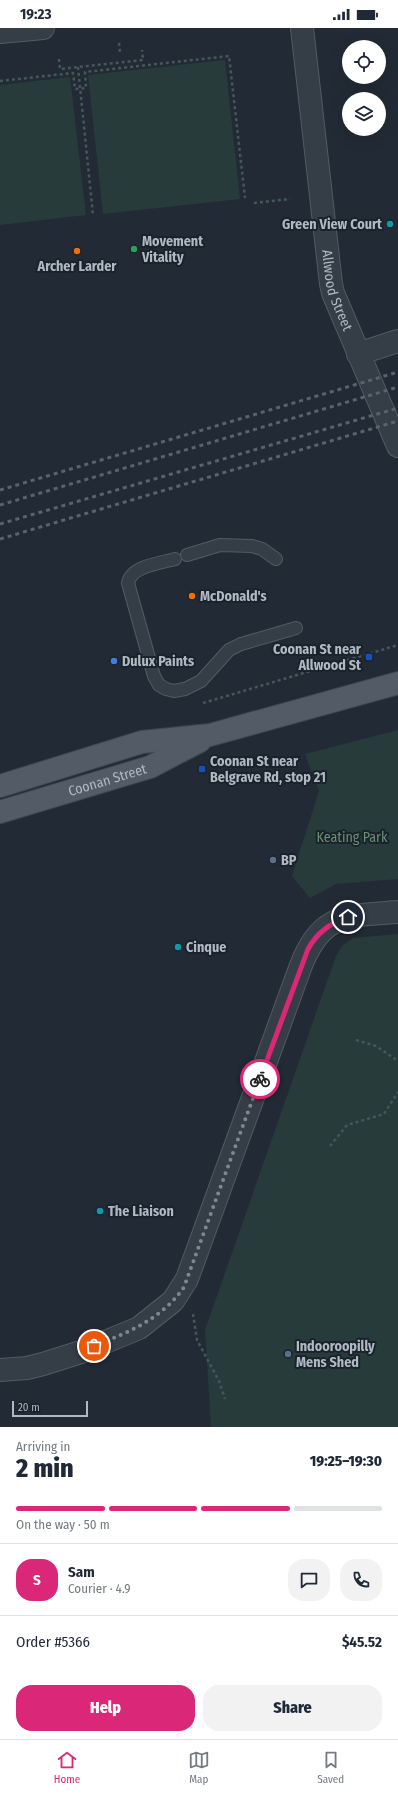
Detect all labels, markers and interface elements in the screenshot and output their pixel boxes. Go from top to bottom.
text: 19:23 [20,5,52,23]
map controls [342,40,386,136]
button: locate [342,40,386,84]
button: layers [342,92,386,136]
place label: Green View Court [282,216,383,233]
marker: Green View Court [385,219,395,229]
place label: Movement Vitality [141,233,204,266]
marker: Movement Vitality [129,244,139,254]
marker: Archer Larder [72,246,82,256]
street label: Allwood Street [319,249,357,334]
place label: Archer Larder [37,258,117,275]
place label: McDonald's [200,588,267,605]
marker: McDonald's [187,591,197,601]
place label: Coonan St near Allwood St [273,641,362,674]
marker: Coonan St near Allwood St [364,652,374,662]
place label: Dulux Paints [122,653,194,670]
marker: Dulux Paints [109,656,119,666]
place label: Coonan St near Belgrave Rd, stop 21 [210,753,326,786]
street label: Coonan Street [66,760,149,800]
marker: Coonan St near Belgrave Rd, stop 21 [197,764,207,774]
park label: Keating Park [316,829,388,846]
place label: BP [281,852,297,869]
marker: BP [268,855,278,865]
pin [331,900,365,934]
icon: home [337,906,359,928]
place label: Cinque [186,939,226,956]
marker: Cinque [173,942,183,952]
courier [240,1059,280,1099]
icon: bike [249,1068,271,1090]
place label: The Liaison [108,1203,174,1220]
marker: The Liaison [95,1206,105,1216]
pin [77,1329,111,1363]
icon: bag [83,1335,105,1357]
place label: Indooroopilly Mens Shed [296,1338,375,1371]
marker: Indooroopilly Mens Shed [283,1349,293,1359]
scale bar [12,1399,88,1418]
text: 20 m [18,1401,40,1414]
text: Arriving in [16,1439,70,1454]
text: 19:25–19:30 [310,1452,382,1470]
text: 2 min [16,1453,74,1484]
text: On the way · 50 m [16,1517,110,1532]
button: chat [288,1559,330,1601]
button: phone [340,1559,382,1601]
text: Sam [68,1563,95,1581]
text: S [33,1571,41,1589]
text: Courier · 4.9 [68,1581,131,1596]
text: Order #5366 [16,1633,90,1651]
text: $45.52 [342,1633,382,1651]
button: Help [16,1685,195,1731]
button: Share [203,1685,382,1731]
tab: Home [54,1749,80,1786]
tab: Map [188,1749,210,1786]
tab: Saved [317,1749,344,1786]

